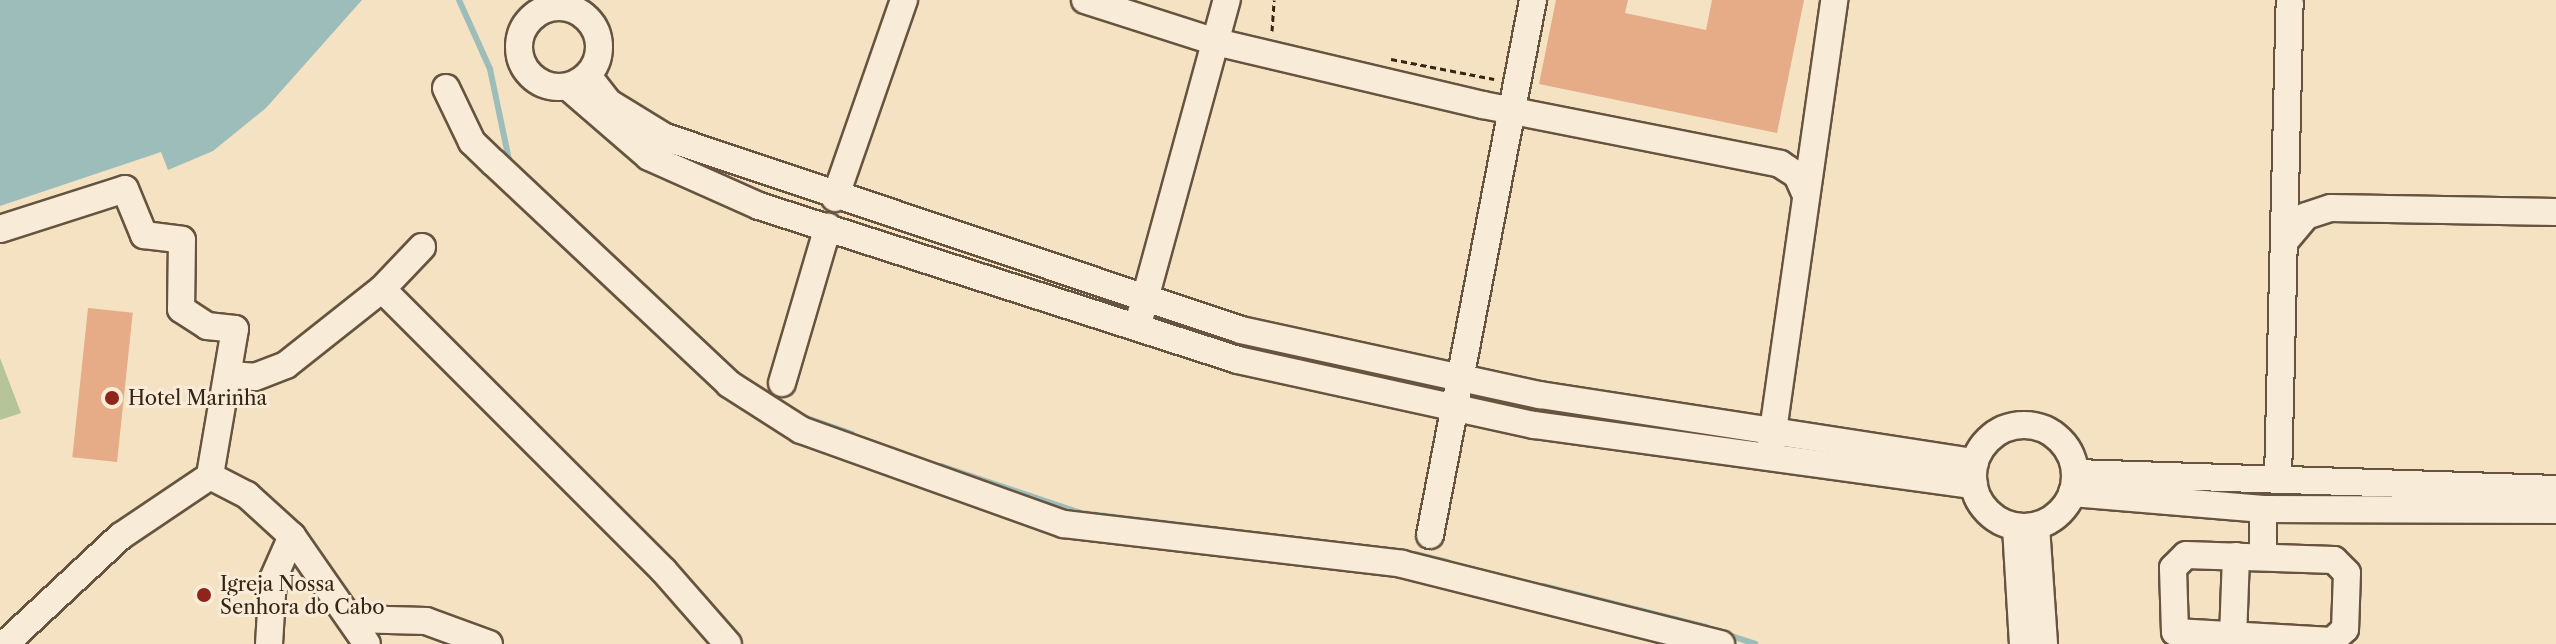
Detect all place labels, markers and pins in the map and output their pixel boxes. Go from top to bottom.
place label: Hotel Marinha [128,386,267,410]
marker: Hotel Marinha [103,389,121,407]
place label: Igreja Nossa Senhora do Cabo [220,572,385,619]
marker: Igreja Nossa Senhora do Cabo [195,586,213,604]

